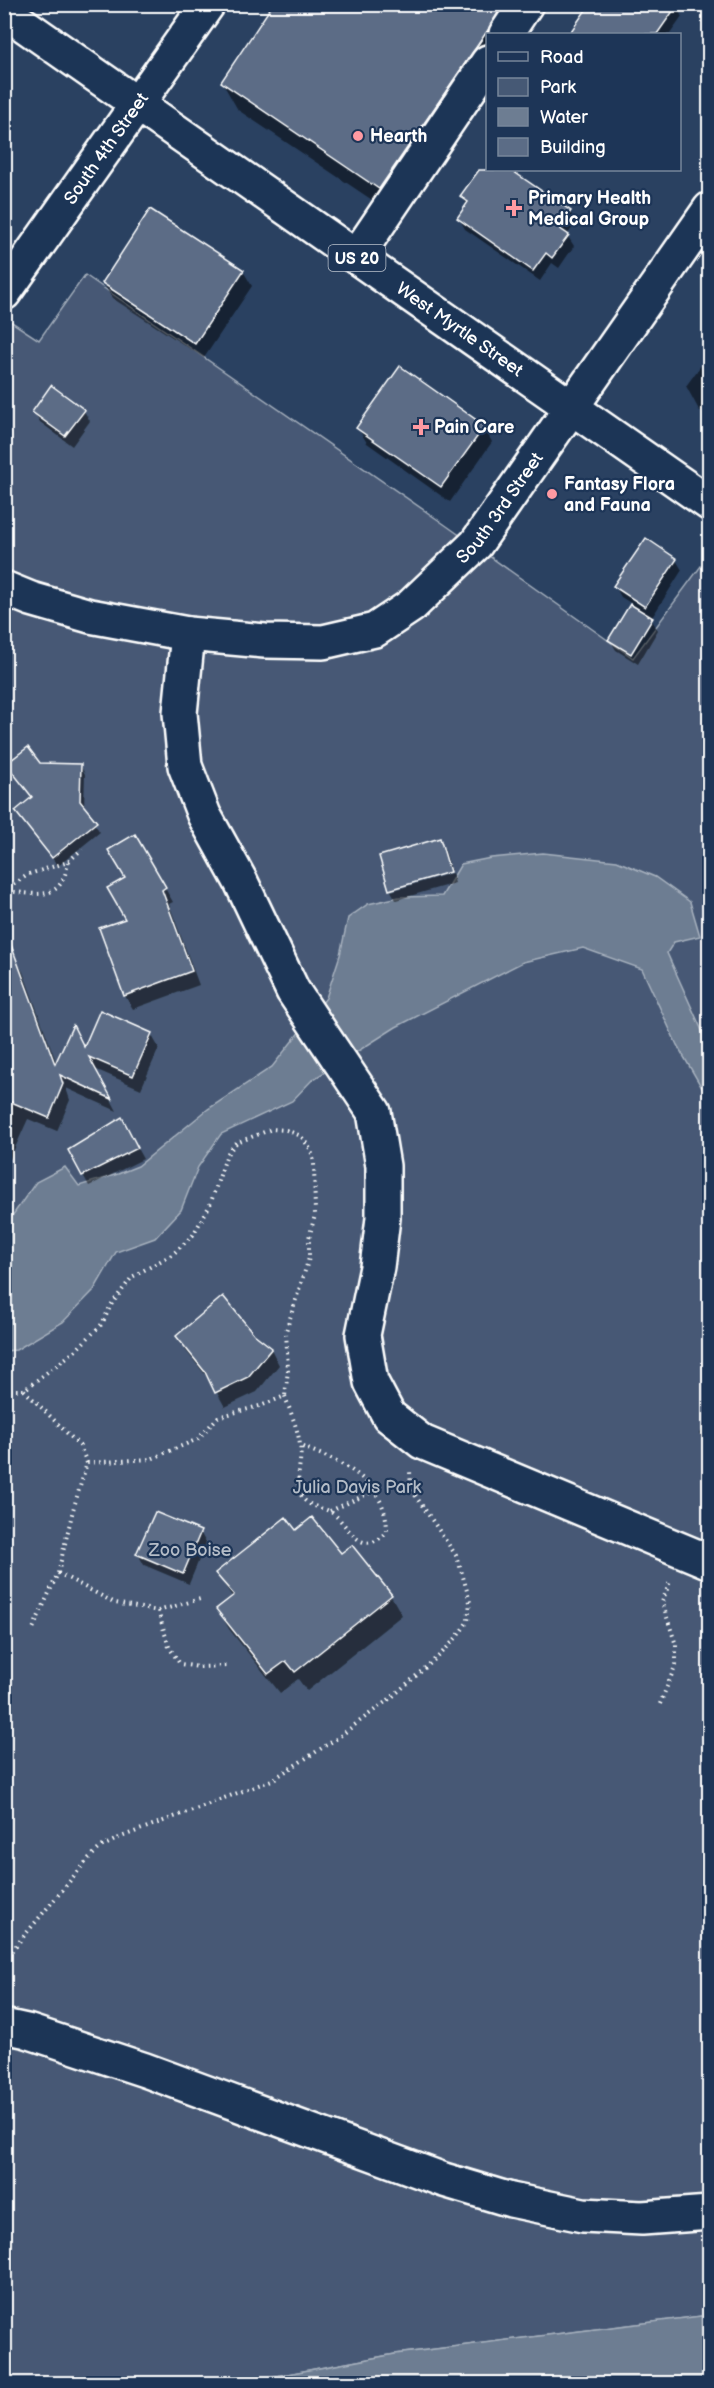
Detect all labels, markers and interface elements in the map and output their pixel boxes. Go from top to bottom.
legend [486,33,681,171]
text: Road [540,47,584,68]
text: Park [540,77,576,98]
street label: South 4th Street [60,88,153,209]
text: Water [540,107,588,128]
place label: Hearth [370,126,427,147]
marker: Hearth [351,129,365,143]
text: Building [540,137,606,158]
place label: Primary Health Medical Group [528,188,651,230]
marker: Primary Health Medical Group [505,199,523,217]
road number: US 20 [328,245,386,271]
street label: West Myrtle Street [392,278,527,382]
place label: Pain Care [434,417,514,438]
marker: Pain Care [412,418,430,436]
street label: South 3rd Street [452,448,548,568]
place label: Fantasy Flora and Fauna [564,474,675,516]
marker: Fantasy Flora and Fauna [545,487,559,501]
park label: Julia Davis Park [293,1477,421,1498]
park label: Zoo Boise [148,1540,232,1561]

